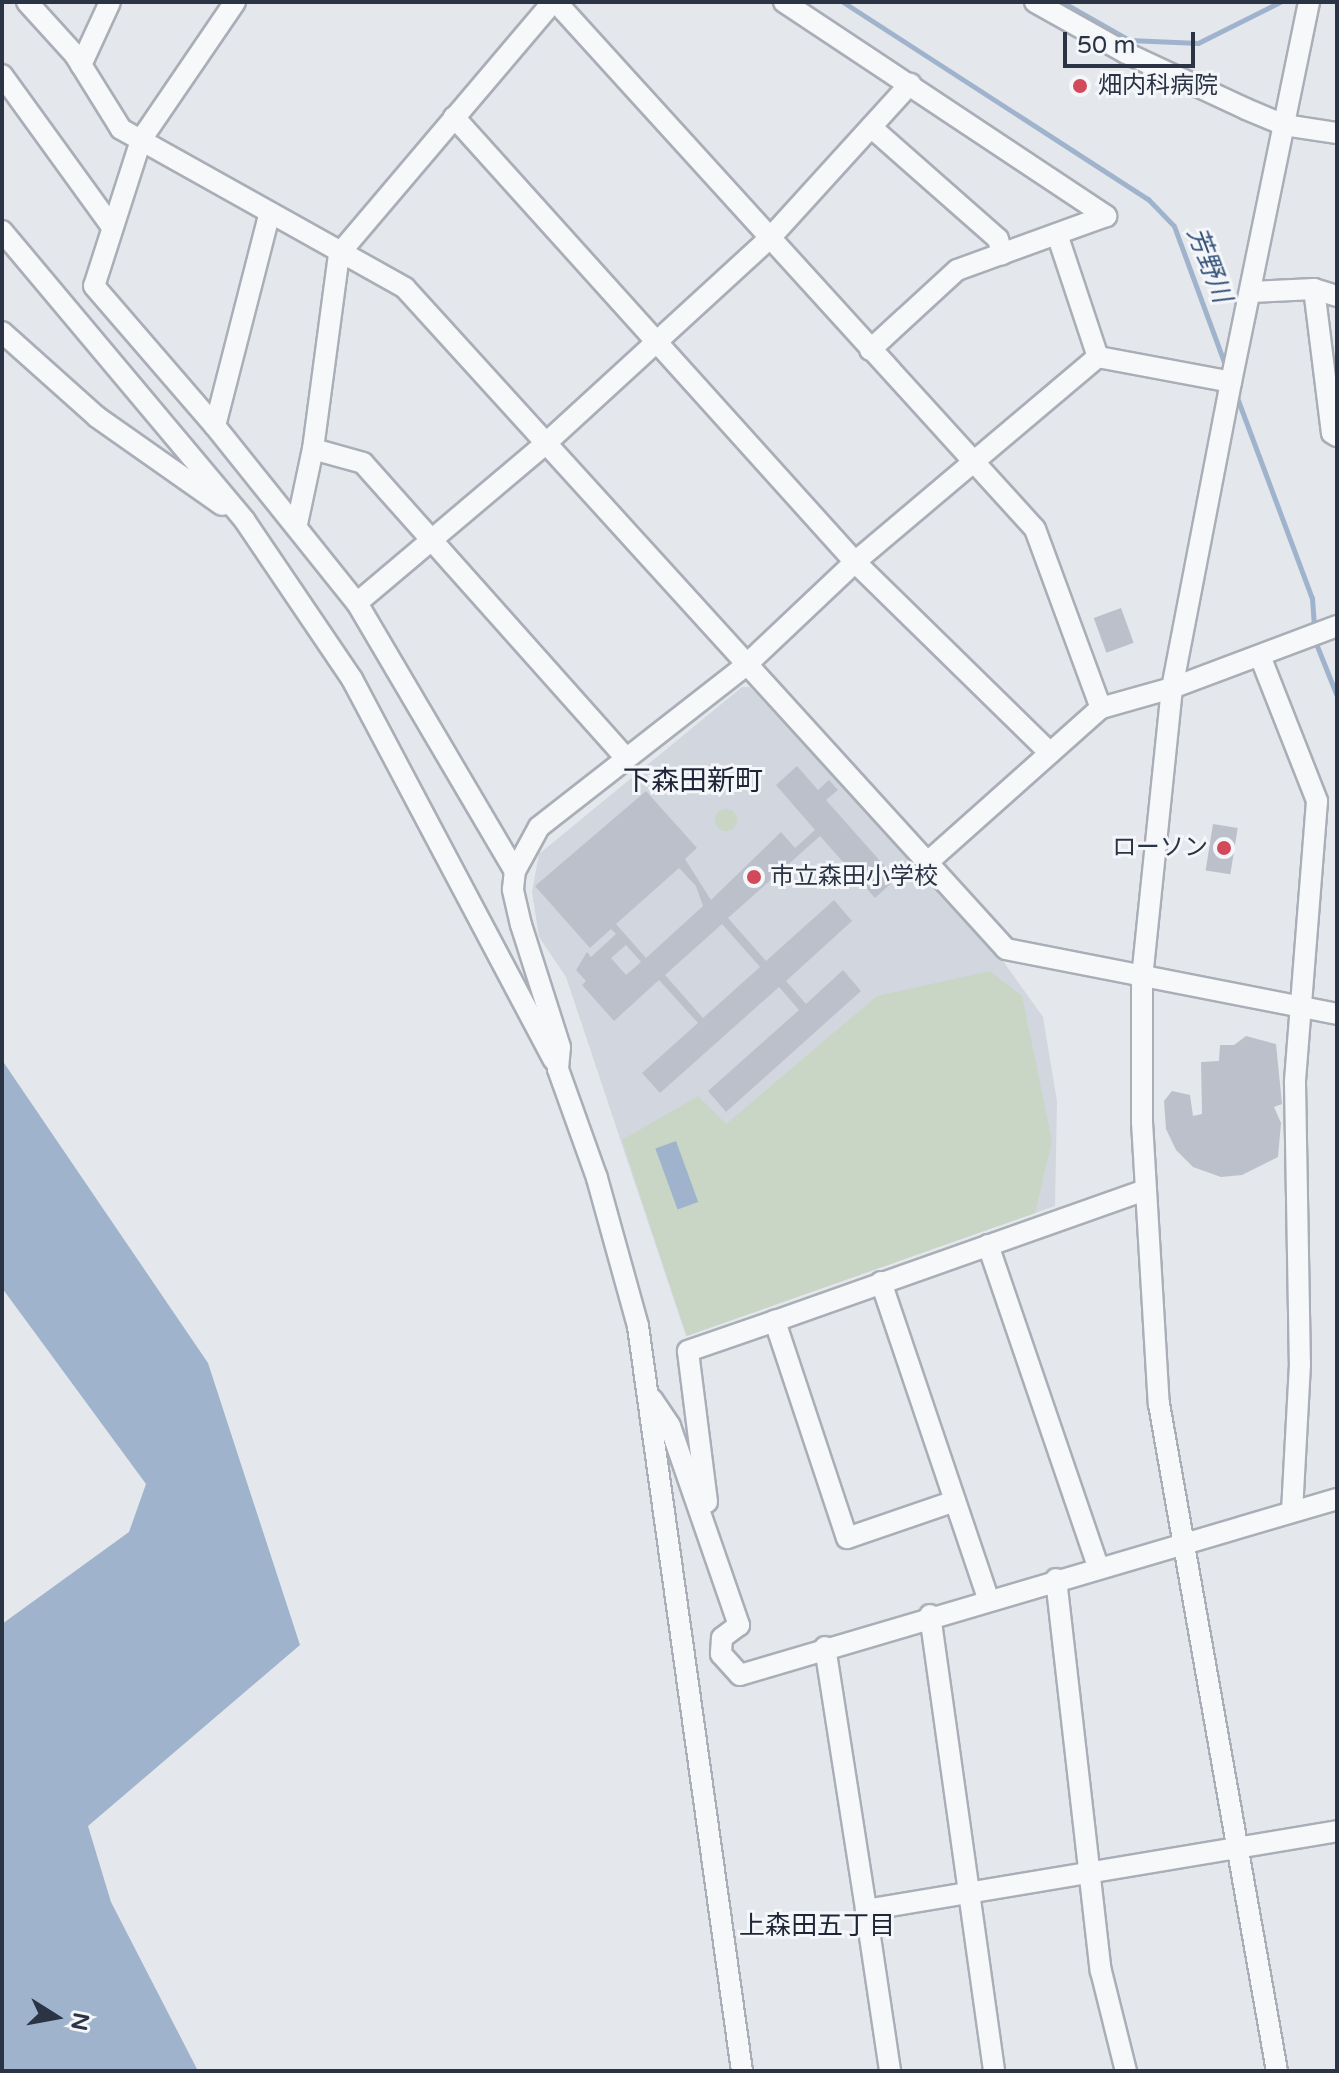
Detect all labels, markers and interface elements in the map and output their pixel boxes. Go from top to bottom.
scale bar [1067,16,1199,66]
text: 50 m [1077,31,1135,60]
place label: 畑内科病院 [1098,72,1218,100]
marker: 畑内科病院 [1069,75,1091,97]
water label: 芳野川 [1180,223,1238,307]
district label: 下森田新町 [623,764,763,798]
place label: ローソン [1112,834,1208,862]
marker: ローソン [1215,839,1233,857]
place label: 市立森田小学校 [770,863,938,891]
marker: 市立森田小学校 [745,868,763,886]
district label: 上森田五丁目 [739,1910,895,1942]
north arrow [16,1977,96,2057]
text: N [65,2010,94,2033]

